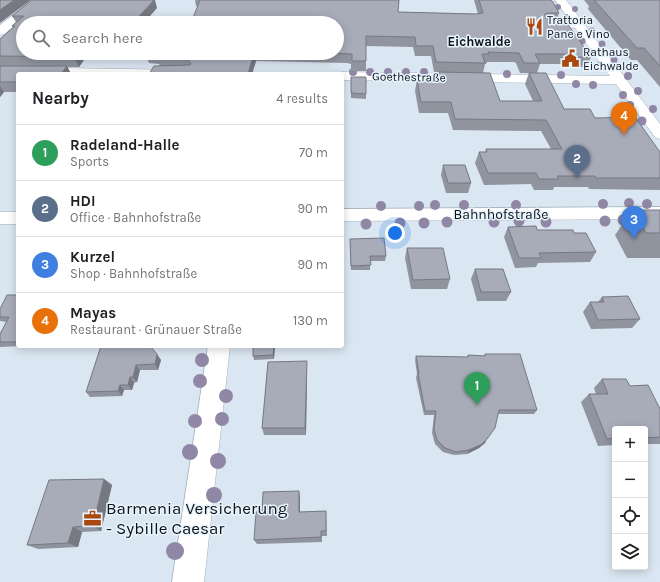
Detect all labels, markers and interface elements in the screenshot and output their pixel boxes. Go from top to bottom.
place label: Trattoria Pane e Vino [547,13,610,41]
search box [16,16,344,60]
restaurant icon: Trattoria Pane e Vino [524,17,544,37]
icon: search [30,27,52,49]
text: Search here [62,29,143,47]
district label: Eichwalde [447,34,511,49]
place label: Rathaus Eichwalde [583,45,639,73]
public building icon: Rathaus Eichwalde [560,49,580,69]
street label: Goethestraße [372,69,446,85]
text: Nearby [32,88,89,108]
text: 4 results [276,91,328,106]
pin: 4 [611,102,637,135]
text: Radeland-Halle [70,136,180,154]
text: 1 [43,145,47,160]
text: 70 m [299,145,328,160]
pin: 2 [564,145,590,178]
text: Sports [70,154,109,169]
text: HDI [70,192,95,210]
text: 2 [41,201,49,216]
text: 90 m [297,201,328,216]
street label: Bahnhofstraße [453,206,549,223]
pin: 3 [621,206,647,239]
text: Office · Bahnhofstraße [70,210,201,225]
your location [385,223,405,243]
text: Kurzel [70,248,115,266]
text: 3 [41,257,49,272]
text: 90 m [297,257,328,272]
text: Shop · Bahnhofstraße [70,266,197,281]
text: Mayas [70,304,116,322]
text: 4 [41,313,49,328]
text: 130 m [293,313,328,328]
text: Restaurant · Grünauer Straße [70,322,242,337]
pin: 1 [464,372,490,405]
map controls [612,426,648,570]
button: + [612,426,648,462]
button: − [612,462,648,498]
place label: Barmenia Versicherung - Sybille Caesar [106,498,288,538]
button: locate [612,498,648,534]
office icon: Barmenia Versicherung - Sybille Caesar [83,508,103,528]
button: layers [612,534,648,570]

